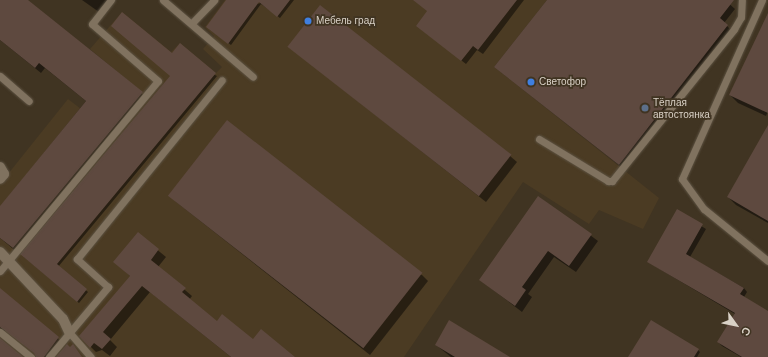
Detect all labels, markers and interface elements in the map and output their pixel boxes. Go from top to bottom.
place label: Мебель град [316,15,375,27]
marker: Мебель град [303,16,313,26]
place label: Светофор [539,76,586,88]
marker: Светофор [526,77,536,87]
place label: Тёплая автостоянка [653,96,710,120]
marker: Тёплая автостоянка [640,103,650,113]
north arrow [716,305,756,345]
text: С [738,324,754,339]

